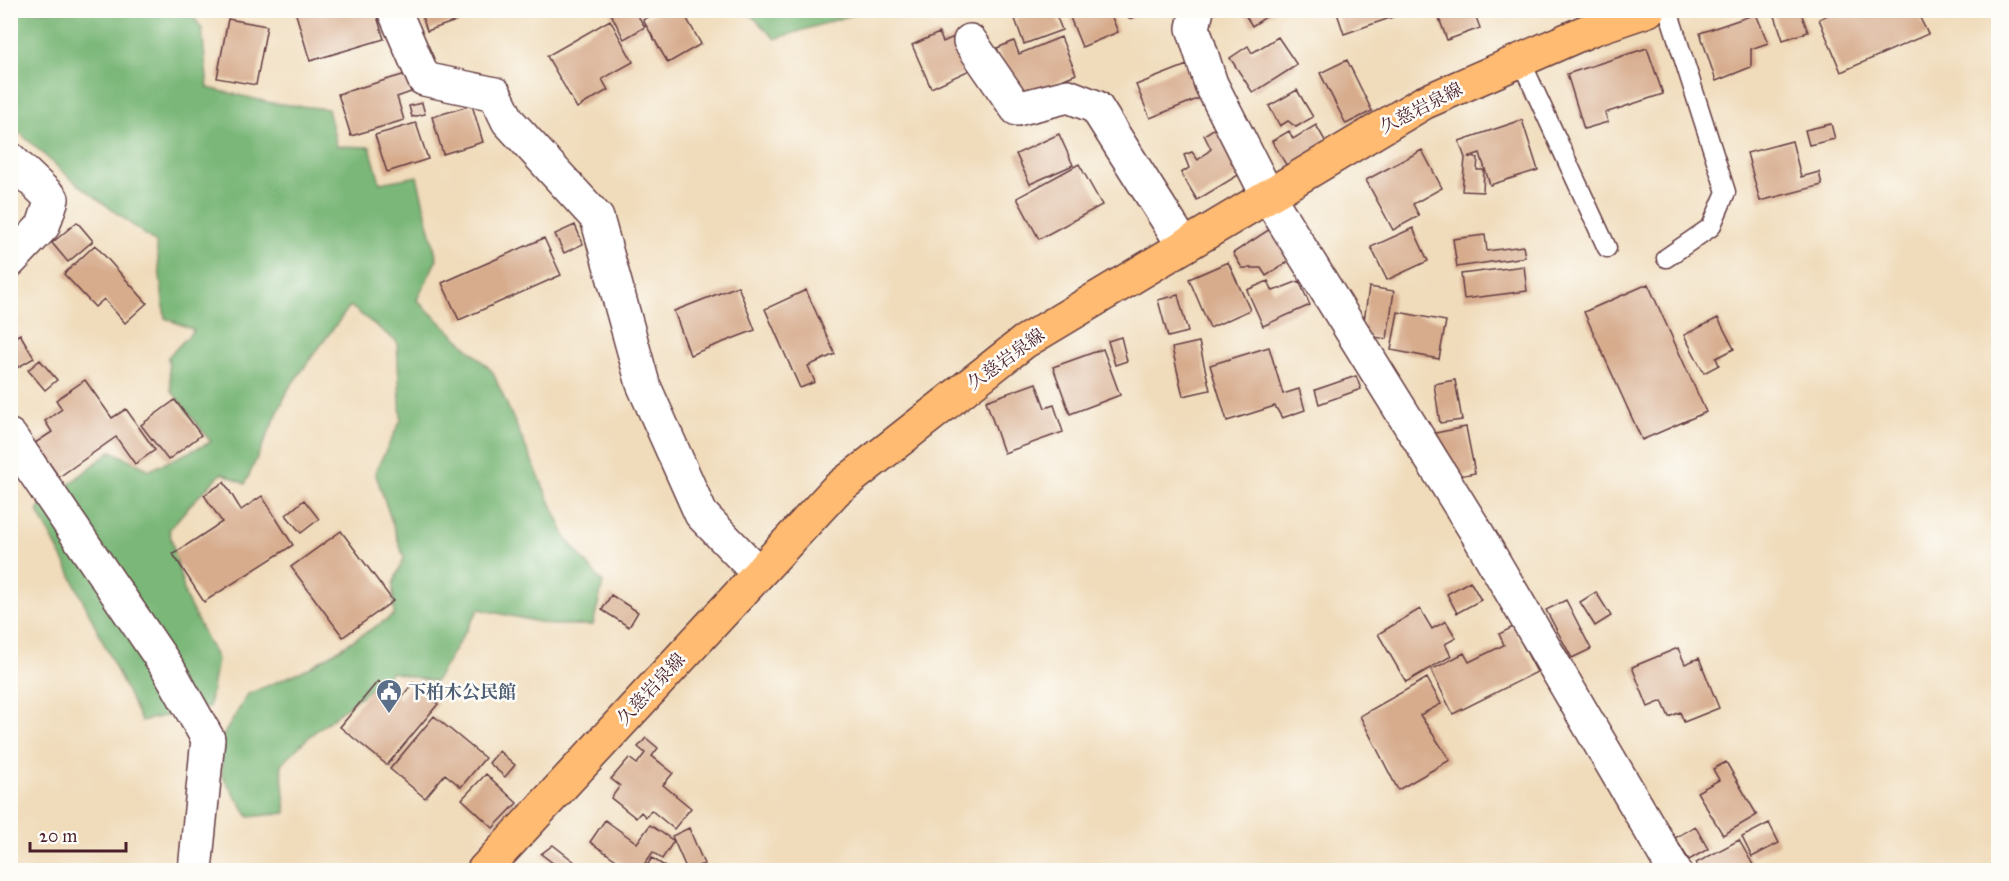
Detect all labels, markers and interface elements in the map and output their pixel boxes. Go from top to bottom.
street label: 久慈岩泉線 [1376,78,1466,138]
street label: 久慈岩泉線 [963,324,1049,394]
street label: 久慈岩泉線 [612,649,690,729]
public building icon: 下柏木公民館 [374,677,404,715]
place label: 下柏木公民館 [408,681,516,703]
scale bar [30,815,126,853]
text: 20 m [39,825,77,847]

